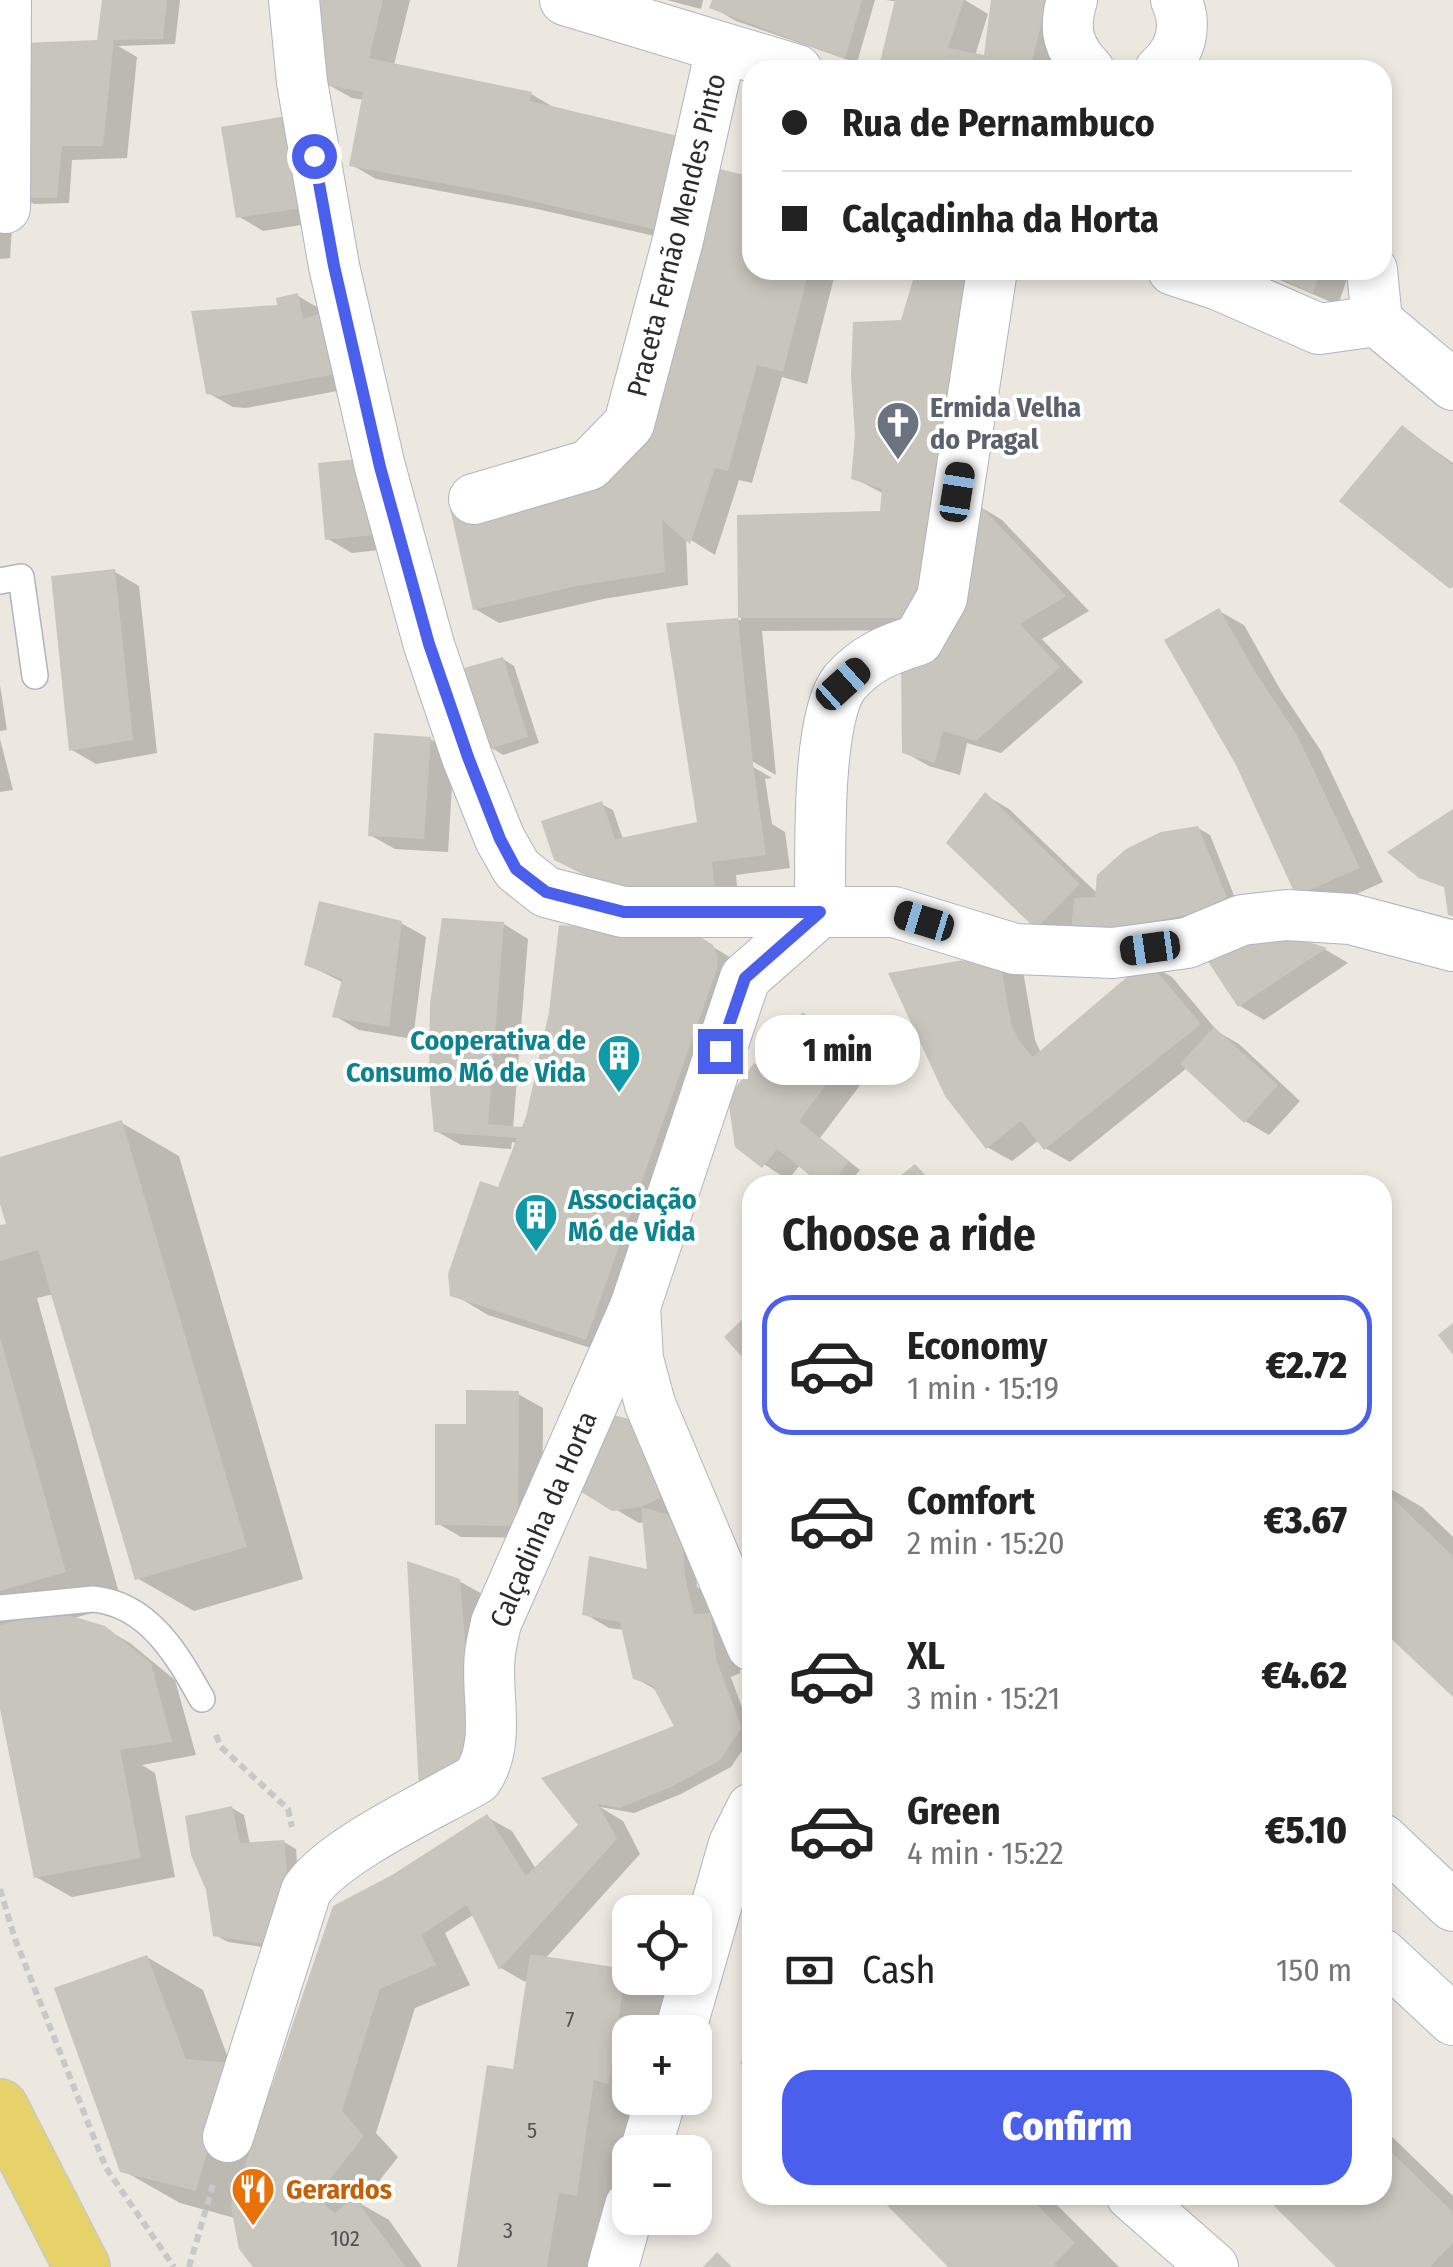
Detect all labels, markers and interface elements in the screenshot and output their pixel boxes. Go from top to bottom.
street label: Praceta Fernão Mendes Pinto [620,70,733,400]
text: Rua de Pernambuco [842,100,1155,146]
route start [292,134,337,179]
text: Calçadinha da Horta [842,196,1159,242]
place label: Ermida Velha do Pragal [930,391,1081,456]
church icon: Ermida Velha do Pragal [875,400,921,461]
car [937,460,977,524]
car [811,653,875,715]
car [891,898,957,944]
car [1118,929,1182,967]
callout: 1 min [755,1016,920,1086]
place label: Cooperativa de Consumo Mó de Vida [346,1024,586,1089]
route end [698,1029,743,1074]
text: 1 min [803,1031,872,1069]
building icon: Cooperativa de Consumo Mó de Vida [596,1033,642,1094]
place label: Associação Mó de Vida [567,1183,697,1248]
building icon: Associação Mó de Vida [513,1192,559,1253]
text: Choose a ride [782,1208,1036,1262]
icon: car [787,1320,877,1410]
text: Economy [907,1323,1047,1369]
text: €2.72 [1266,1342,1347,1388]
text: 1 min · 15:19 [907,1369,1059,1407]
street label: Calçadinha da Horta [483,1406,604,1632]
icon: car [787,1475,877,1565]
text: Comfort [907,1478,1035,1524]
text: €3.67 [1264,1497,1347,1543]
text: 2 min · 15:20 [907,1524,1065,1562]
icon: car [787,1630,877,1720]
text: XL [907,1633,945,1679]
text: €4.62 [1262,1652,1347,1698]
text: 3 min · 15:21 [907,1679,1060,1717]
icon: car [787,1785,877,1875]
text: Green [907,1788,1001,1834]
text: €5.10 [1265,1807,1347,1853]
text: 4 min · 15:22 [907,1834,1064,1872]
map controls [612,1895,712,2235]
button: locate [612,1895,712,1995]
icon: cash [782,1943,837,1998]
text: Cash [862,1947,936,1993]
text: 150 m [1276,1951,1352,1989]
house number: 7 [566,2006,575,2033]
button: + [612,2015,712,2115]
button: Confirm [782,2070,1352,2185]
house number: 5 [527,2117,537,2144]
button: − [612,2135,712,2235]
restaurant icon: Gerardos [230,2166,276,2227]
place label: Gerardos [286,2173,392,2206]
house number: 3 [503,2217,513,2244]
house number: 102 [330,2225,360,2252]

